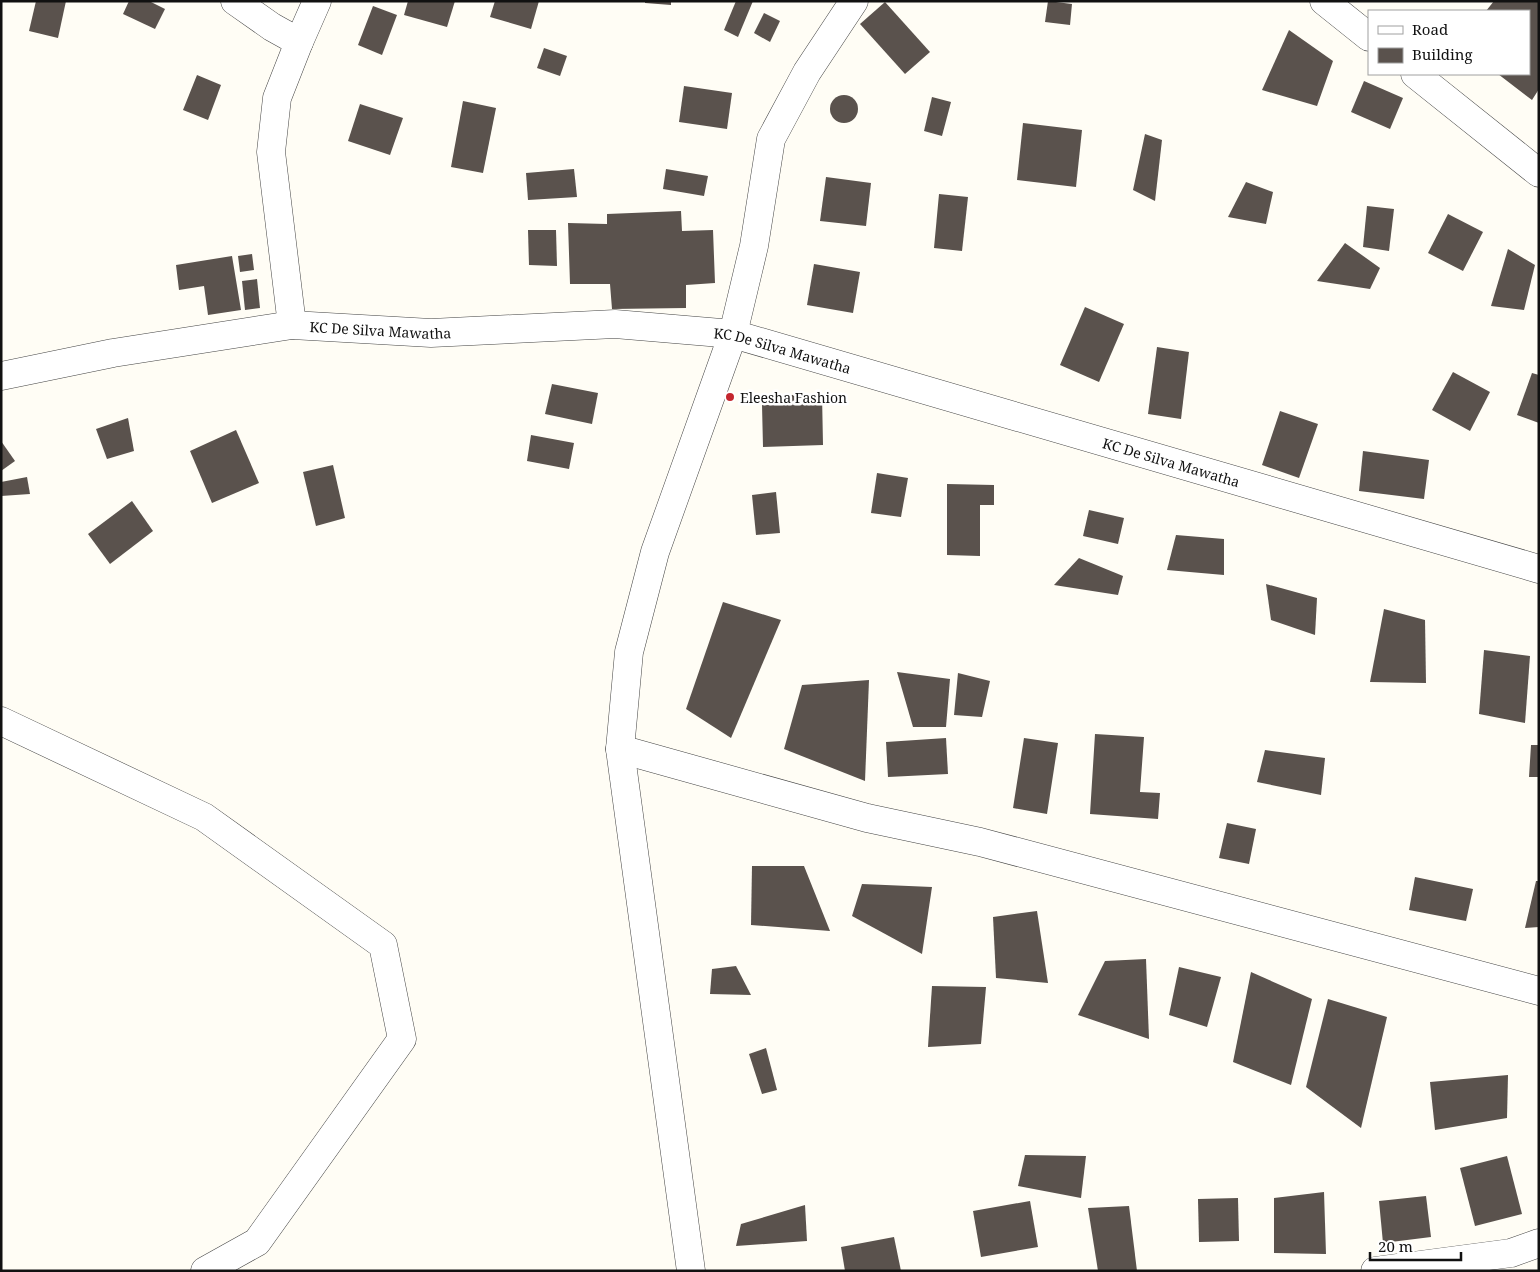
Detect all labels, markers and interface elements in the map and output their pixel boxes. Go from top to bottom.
legend [1368,10,1530,75]
text: Road [1412,19,1448,39]
text: Building [1412,44,1473,64]
street label: KC De Silva Mawatha [309,317,452,343]
street label: KC De Silva Mawatha [713,323,853,377]
place label: Eleesha Fashion [740,388,847,407]
marker: Eleesha Fashion [724,391,736,403]
street label: KC De Silva Mawatha [1101,433,1242,491]
scale bar [1370,1230,1461,1262]
text: 20 m [1378,1236,1413,1256]

